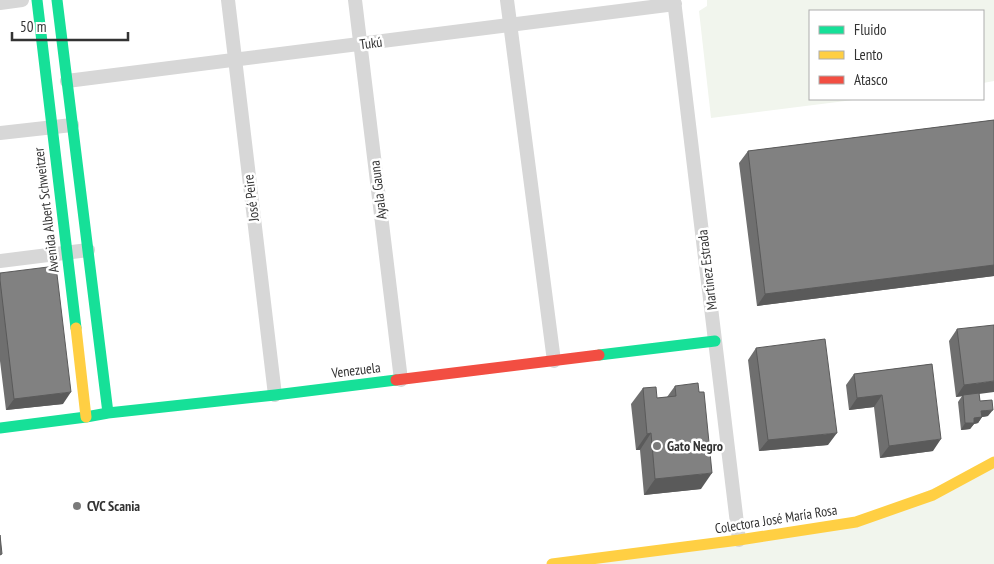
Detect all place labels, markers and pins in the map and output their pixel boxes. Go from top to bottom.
place label: Gato Negro [667,437,723,455]
marker: Gato Negro [651,440,663,452]
place label: CVC Scania [87,497,140,515]
marker: CVC Scania [71,500,83,512]

